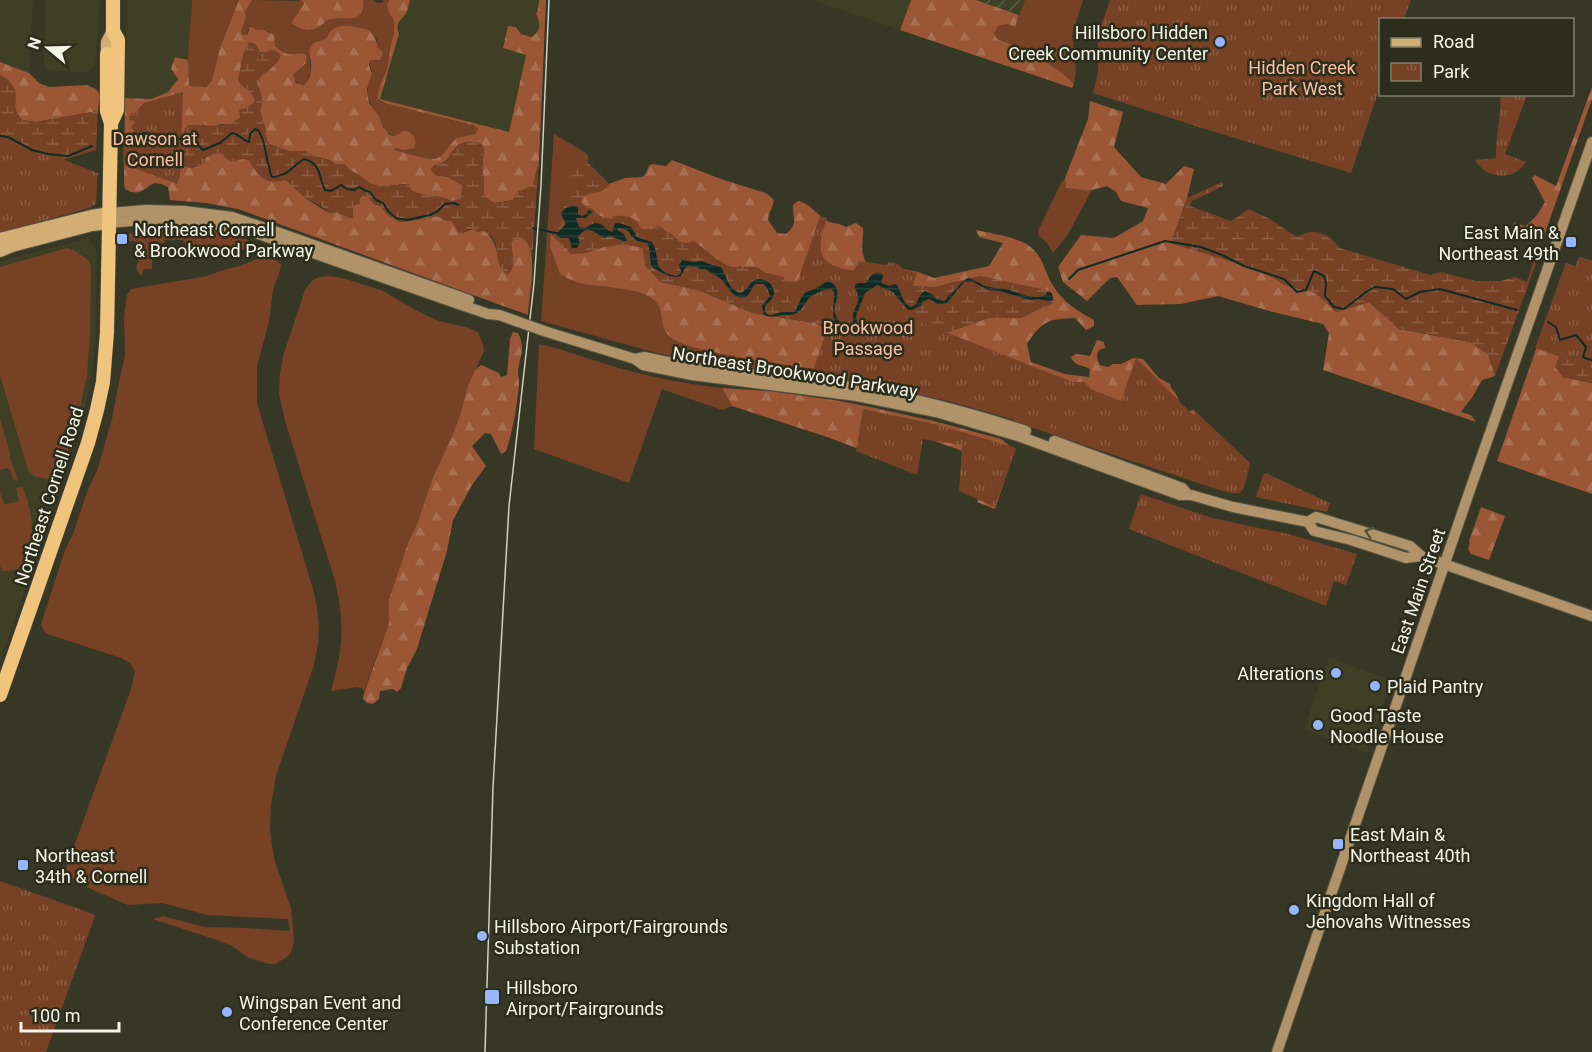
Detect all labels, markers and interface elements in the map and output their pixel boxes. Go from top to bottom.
north arrow [18,18,78,78]
legend [1379,18,1574,96]
place label: Hillsboro Hidden Creek Community Center [1008,22,1208,64]
text: Road [1433,31,1474,52]
text: N [23,35,45,52]
marker: Hillsboro Hidden Creek Community Center [1213,35,1227,49]
park label: Hidden Creek Park West [1248,57,1357,99]
text: Park [1433,61,1470,82]
park label: Dawson at Cornell [113,128,197,170]
place label: Northeast Cornell & Brookwood Parkway [134,219,314,261]
place label: East Main & Northeast 49th [1439,222,1560,264]
marker: Northeast Cornell & Brookwood Parkway [115,232,129,246]
marker: East Main & Northeast 49th [1564,235,1578,249]
park label: Brookwood Passage [822,317,914,359]
street label: Northeast Brookwood Parkway [671,342,920,402]
street label: Northeast Cornell Road [10,404,88,588]
street label: East Main Street [1387,525,1449,657]
one-way arrow [1364,527,1375,540]
place label: Alterations [1237,663,1324,684]
marker: Alterations [1329,666,1343,680]
place label: Plaid Pantry [1387,676,1484,697]
marker: Plaid Pantry [1368,679,1382,693]
place label: Good Taste Noodle House [1330,705,1444,747]
marker: Good Taste Noodle House [1311,718,1325,732]
place label: East Main & Northeast 40th [1350,824,1470,866]
marker: East Main & Northeast 40th [1331,837,1345,851]
place label: Northeast 34th & Cornell [35,845,147,887]
marker: Northeast 34th & Cornell [16,858,30,872]
place label: Kingdom Hall of Jehovahs Witnesses [1306,890,1471,932]
marker: Kingdom Hall of Jehovahs Witnesses [1287,903,1301,917]
place label: Hillsboro Airport/Fairgrounds Substation [494,916,728,958]
marker: Hillsboro Airport/Fairgrounds Substation [475,929,489,943]
place label: Hillsboro Airport/Fairgrounds [506,977,664,1019]
marker: Hillsboro Airport/Fairgrounds [483,988,501,1006]
place label: Wingspan Event and Conference Center [239,992,401,1034]
scale bar [21,995,118,1033]
text: 100 m [30,1005,81,1026]
marker: Wingspan Event and Conference Center [220,1005,234,1019]

